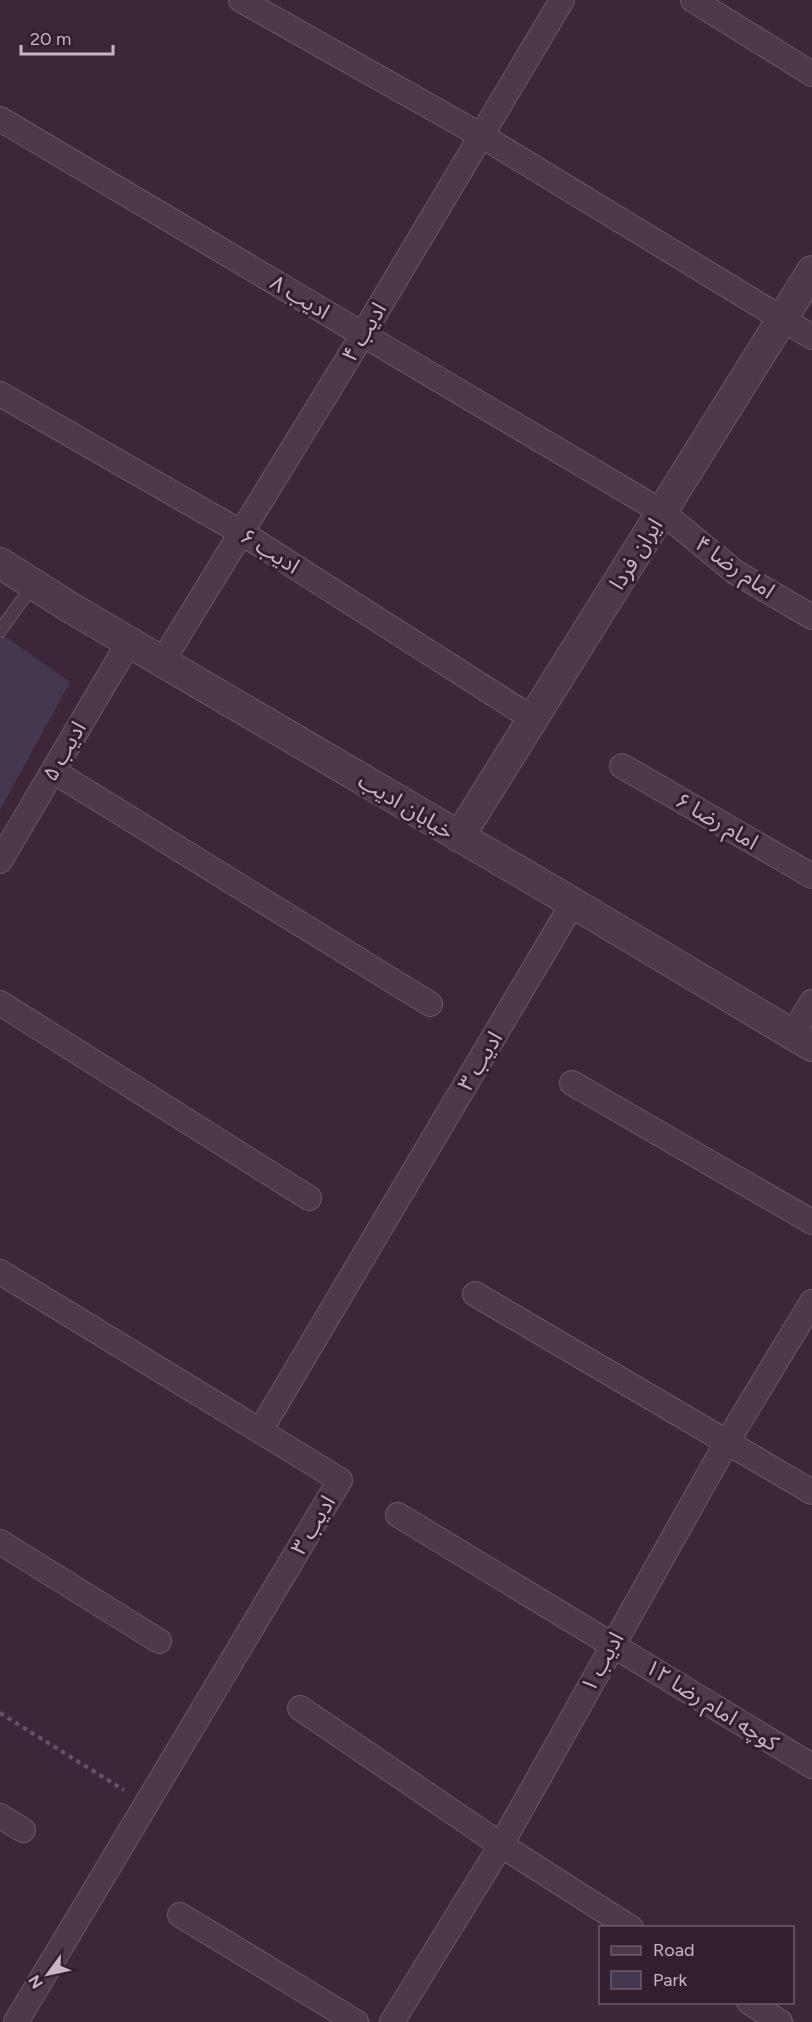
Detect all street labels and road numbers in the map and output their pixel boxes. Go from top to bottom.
street label: ادیب ۸ [265,269,335,325]
street label: ادیب ۴ [336,297,392,367]
street label: ایران فردا [604,513,668,595]
street label: ادیب ۶ [236,522,304,580]
street label: امام رضا ۴ [688,530,780,607]
street label: ادیب ۵ [36,716,92,786]
street label: خیابان ادیب [353,767,459,845]
street label: امام رضا ۶ [669,787,763,858]
street label: ادیب ۳ [452,1026,508,1096]
street label: ادیب ۳ [285,1490,341,1560]
street label: ادیب ۱ [575,1627,629,1697]
street label: کوچه امام رضا ۱۲ [639,1653,784,1760]

